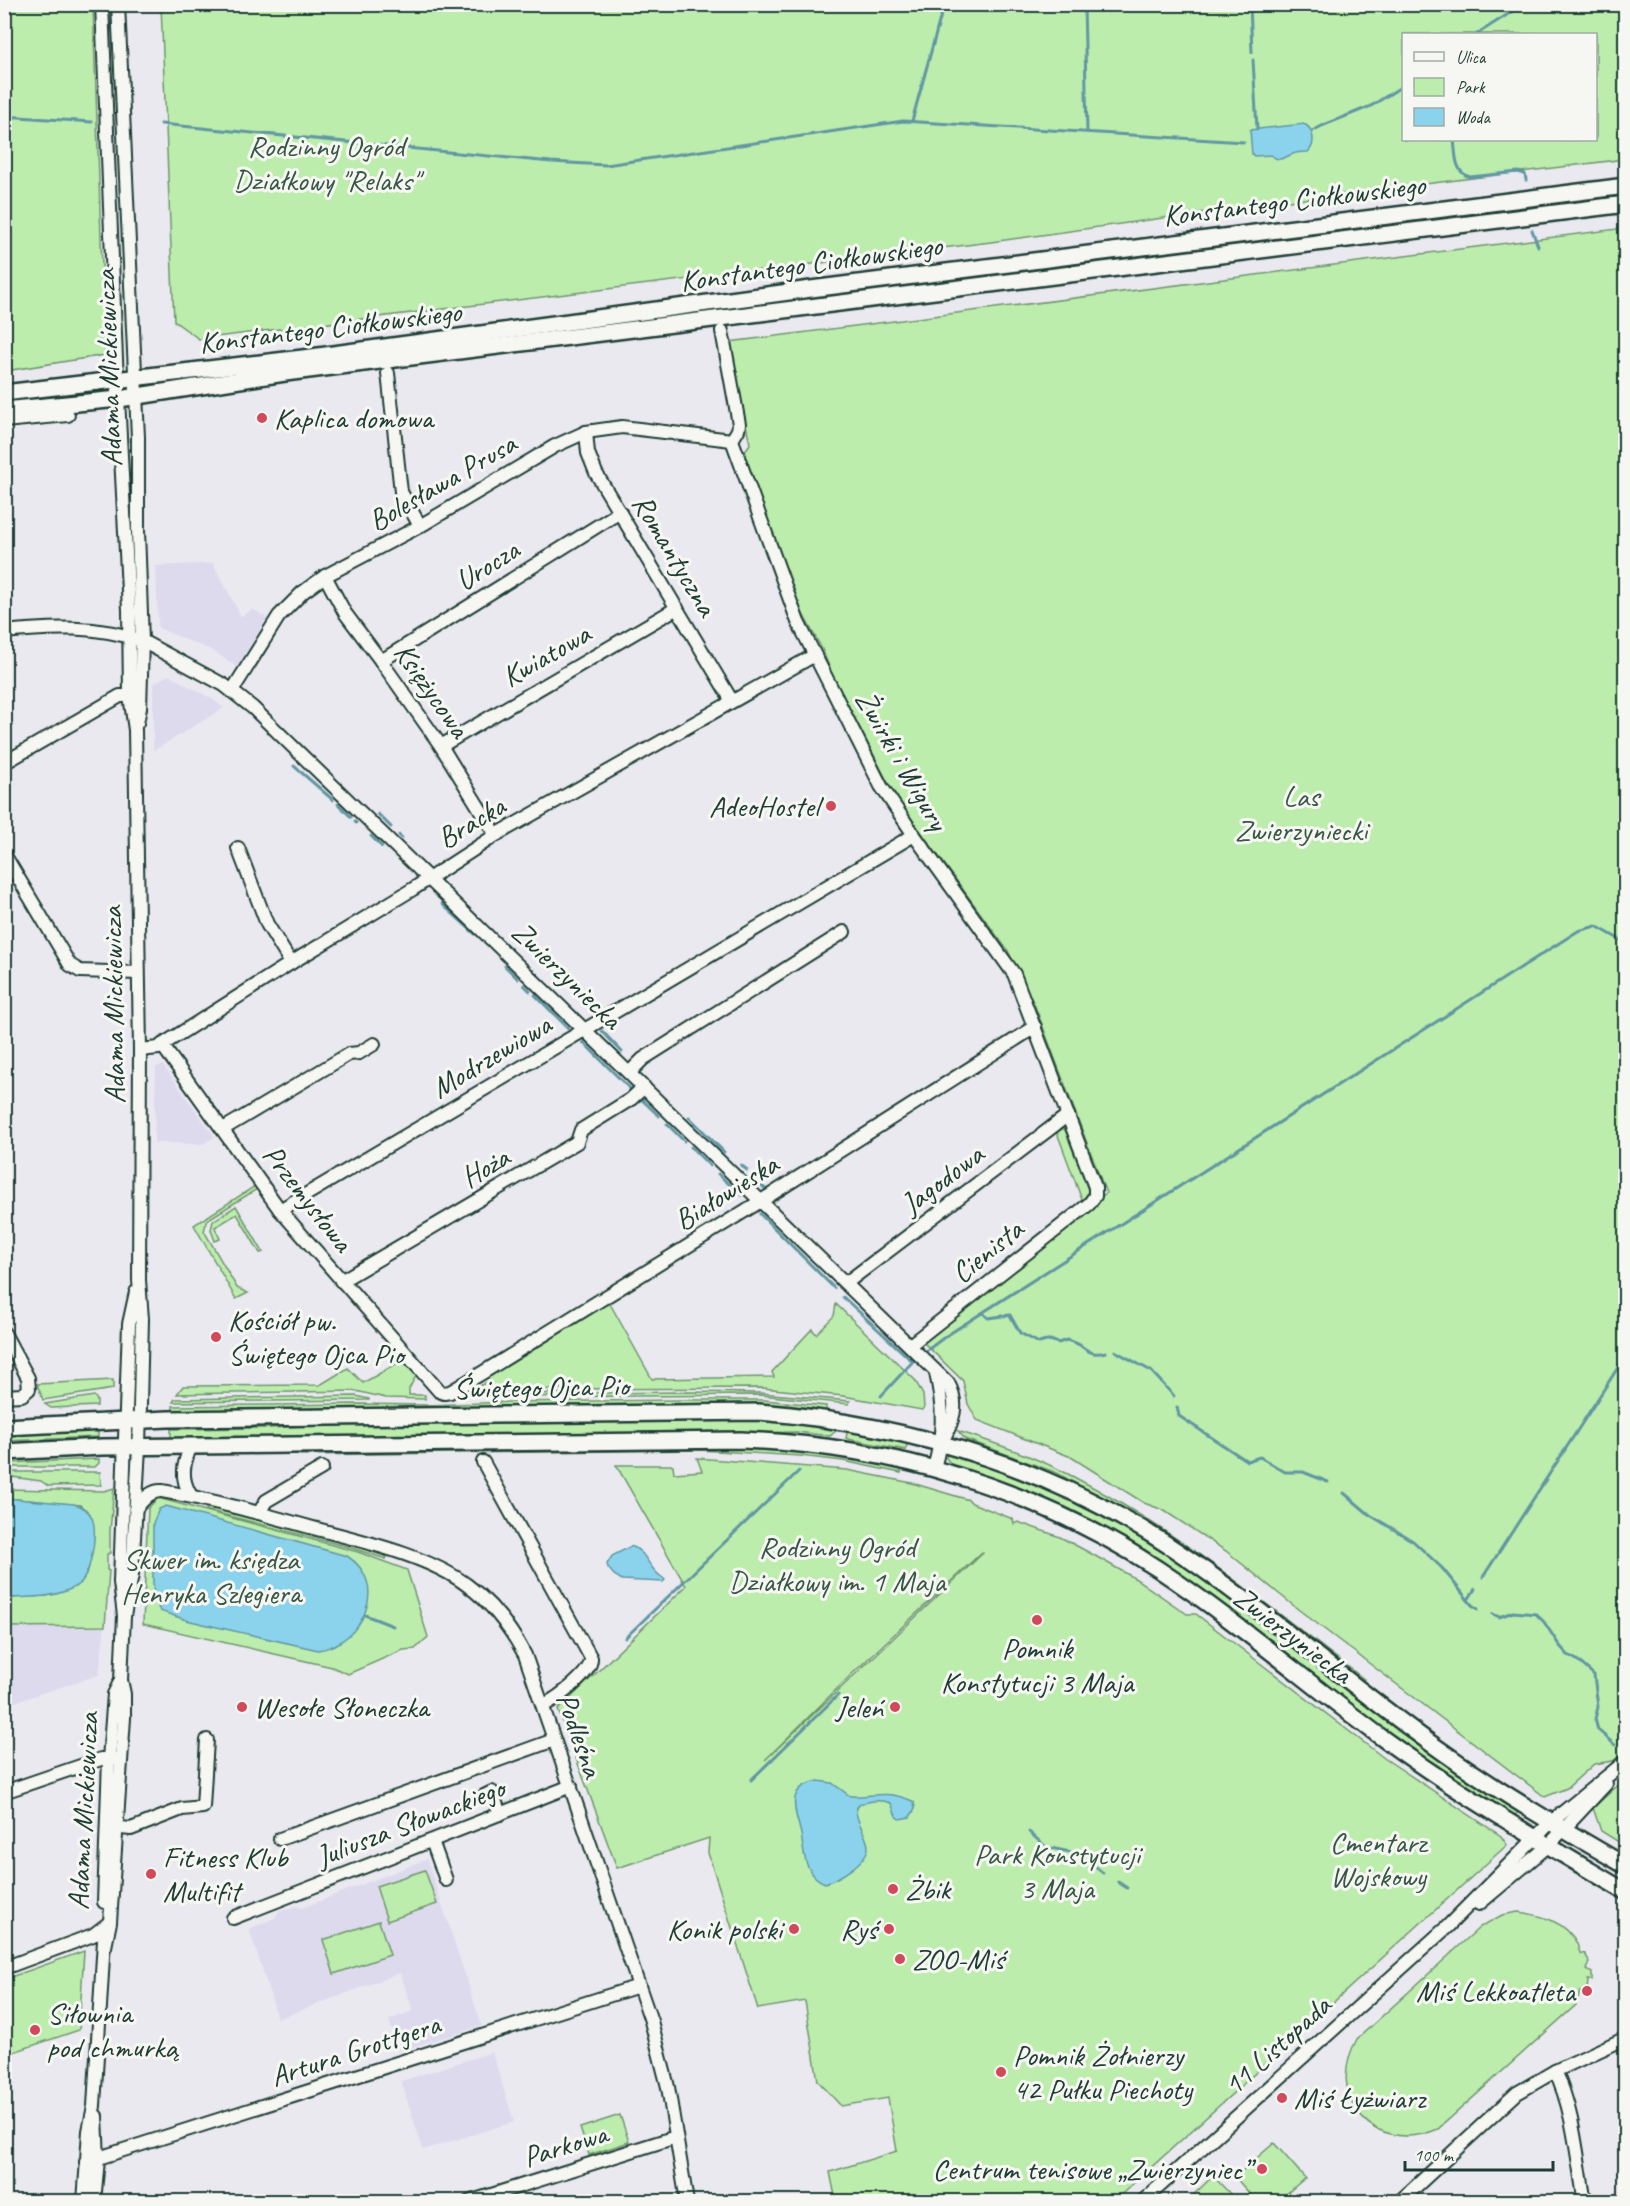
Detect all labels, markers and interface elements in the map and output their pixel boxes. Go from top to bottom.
legend [1402,33,1597,141]
text: Ulica [1456,46,1487,68]
text: Park [1456,76,1486,98]
text: Woda [1456,106,1491,128]
park label: Rodzinny Ogród Działkowy "Relaks" [233,127,425,199]
street label: Konstantego Ciołkowskiego [1161,165,1429,235]
street label: Konstantego Ciołkowskiego [678,226,946,300]
street label: Adama Mickiewicza [85,267,130,467]
street label: Konstantego Ciołkowskiego [197,292,465,362]
place label: Kaplica domowa [274,399,435,437]
marker: Kaplica domowa [255,411,269,425]
street label: Bolesława Prusa [361,423,524,540]
street label: Romantyczna [624,487,727,624]
street label: Urocza [448,530,528,599]
street label: Kwiatowa [495,614,599,696]
street label: Księżycowa [386,635,480,747]
street label: Żwirki i Wigury [847,683,959,839]
park label: Las Zwierzyniecki [1235,777,1371,849]
street label: Bracka [430,786,514,857]
place label: AdeoHostel [709,787,824,825]
marker: AdeoHostel [824,799,838,813]
street label: Adama Mickiewicza [92,904,134,1104]
street label: Zwierzyniecka [504,913,632,1038]
street label: Modrzewiowa [424,1004,560,1107]
street label: Jagodowa [891,1134,993,1224]
street label: Przemysłowa [254,1137,363,1261]
street label: Hoża [454,1137,518,1196]
street label: Białowieska [667,1144,787,1239]
street label: Cienista [943,1209,1032,1292]
place label: Kościół pw. Świętego Ojca Pio [228,1301,407,1373]
marker: Kościół pw. Świętego Ojca Pio [209,1330,223,1344]
street label: Świętego Ojca Pio [453,1366,633,1408]
park label: Rodzinny Ogród Działkowy im. 1 Maja [729,1528,947,1600]
park label: Skwer im. księdza Henryka Szlegiera [121,1540,304,1612]
street label: Zwierzyniecka [1226,1578,1362,1693]
marker: Pomnik Konstytucji 3 Maja [1030,1613,1044,1627]
place label: Pomnik Konstytucji 3 Maja [941,1629,1135,1701]
place label: Wesołe Słoneczka [254,1688,431,1726]
street label: Podleśna [548,1688,613,1784]
place label: Jeleń [834,1688,885,1726]
marker: Wesołe Słoneczka [235,1700,249,1714]
marker: Jeleń [888,1700,902,1714]
street label: Adama Mickiewicza [59,1710,107,1911]
street label: Juliusza Słowackiego [308,1767,513,1876]
park label: Cmentarz Wojskowy [1330,1823,1429,1895]
park label: Park Konstytucji 3 Maja [974,1835,1144,1907]
place label: Fitness Klub Multifit [163,1838,290,1910]
marker: Fitness Klub Multifit [144,1867,158,1881]
place label: Żbik [905,1870,952,1908]
marker: Żbik [886,1882,900,1896]
place label: Konik polski [667,1910,785,1948]
place label: Ryś [840,1910,882,1948]
marker: Konik polski [787,1922,801,1936]
marker: Ryś [882,1922,896,1936]
place label: ZOO-Miś [912,1940,1009,1978]
marker: ZOO-Miś [893,1952,907,1966]
place label: Miś Lekkoatleta [1416,1972,1577,2010]
marker: Miś Lekkoatleta [1580,1984,1594,1998]
street label: 11 Listopada [1215,1985,1340,2103]
place label: Siłownia pod chmurką [47,1994,179,2066]
street label: Artura Grottgera [266,2004,446,2095]
marker: Siłownia pod chmurką [28,2023,42,2037]
place label: Pomnik Żołnierzy 42 Pułku Piechoty [1013,2036,1194,2108]
marker: Pomnik Żołnierzy 42 Pułku Piechoty [994,2065,1008,2079]
place label: Miś Łyżwiarz [1294,2079,1427,2117]
marker: Miś Łyżwiarz [1275,2091,1289,2105]
street label: Parkowa [518,2113,614,2176]
scale bar [1405,2134,1554,2172]
text: 100 m [1414,2144,1455,2166]
place label: Centrum tenisowe „Zwierzyniec” [932,2150,1257,2188]
marker: Centrum tenisowe „Zwierzyniec” [1255,2162,1269,2176]

